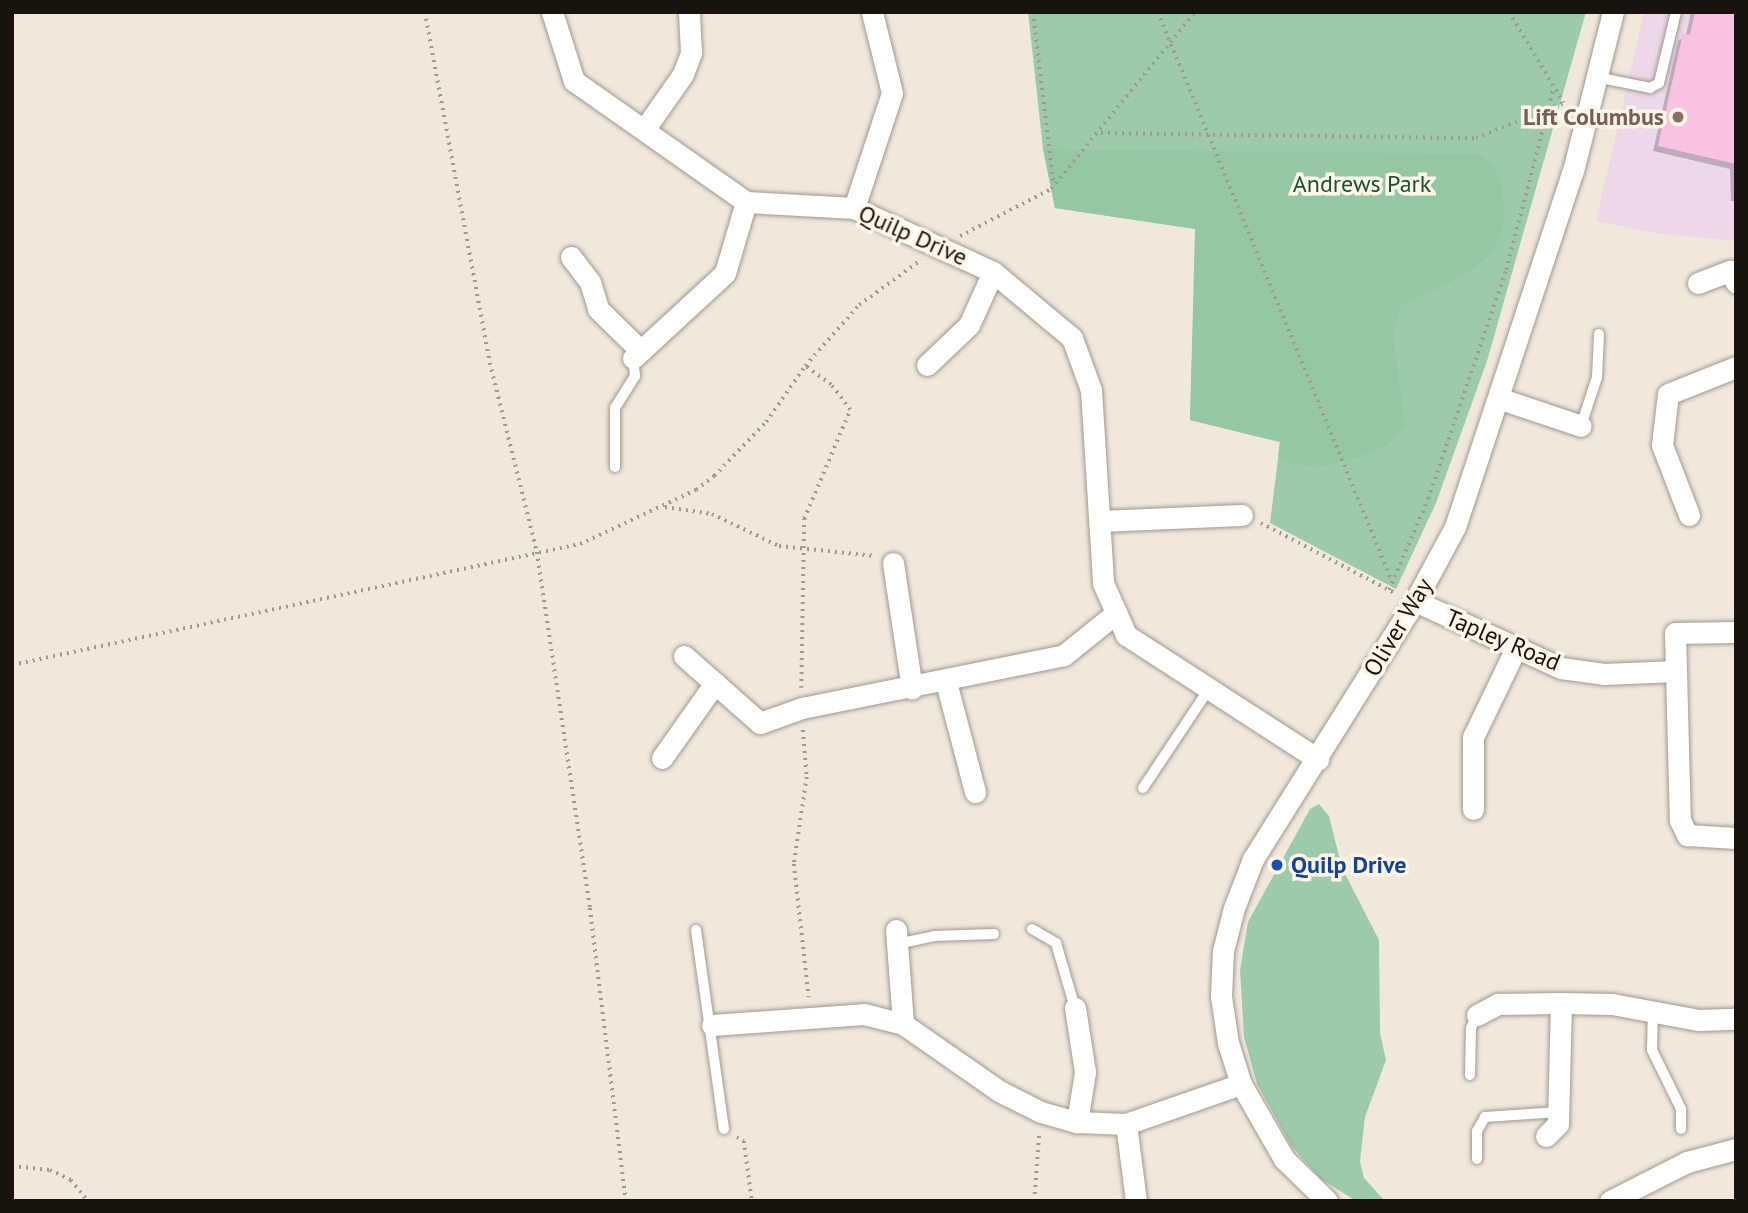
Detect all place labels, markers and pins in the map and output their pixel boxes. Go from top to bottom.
place label: Lift Columbus [1523,103,1664,131]
marker: Lift Columbus [1670,109,1686,125]
place label: Quilp Drive [1291,851,1406,879]
marker: Quilp Drive [1269,857,1285,873]

